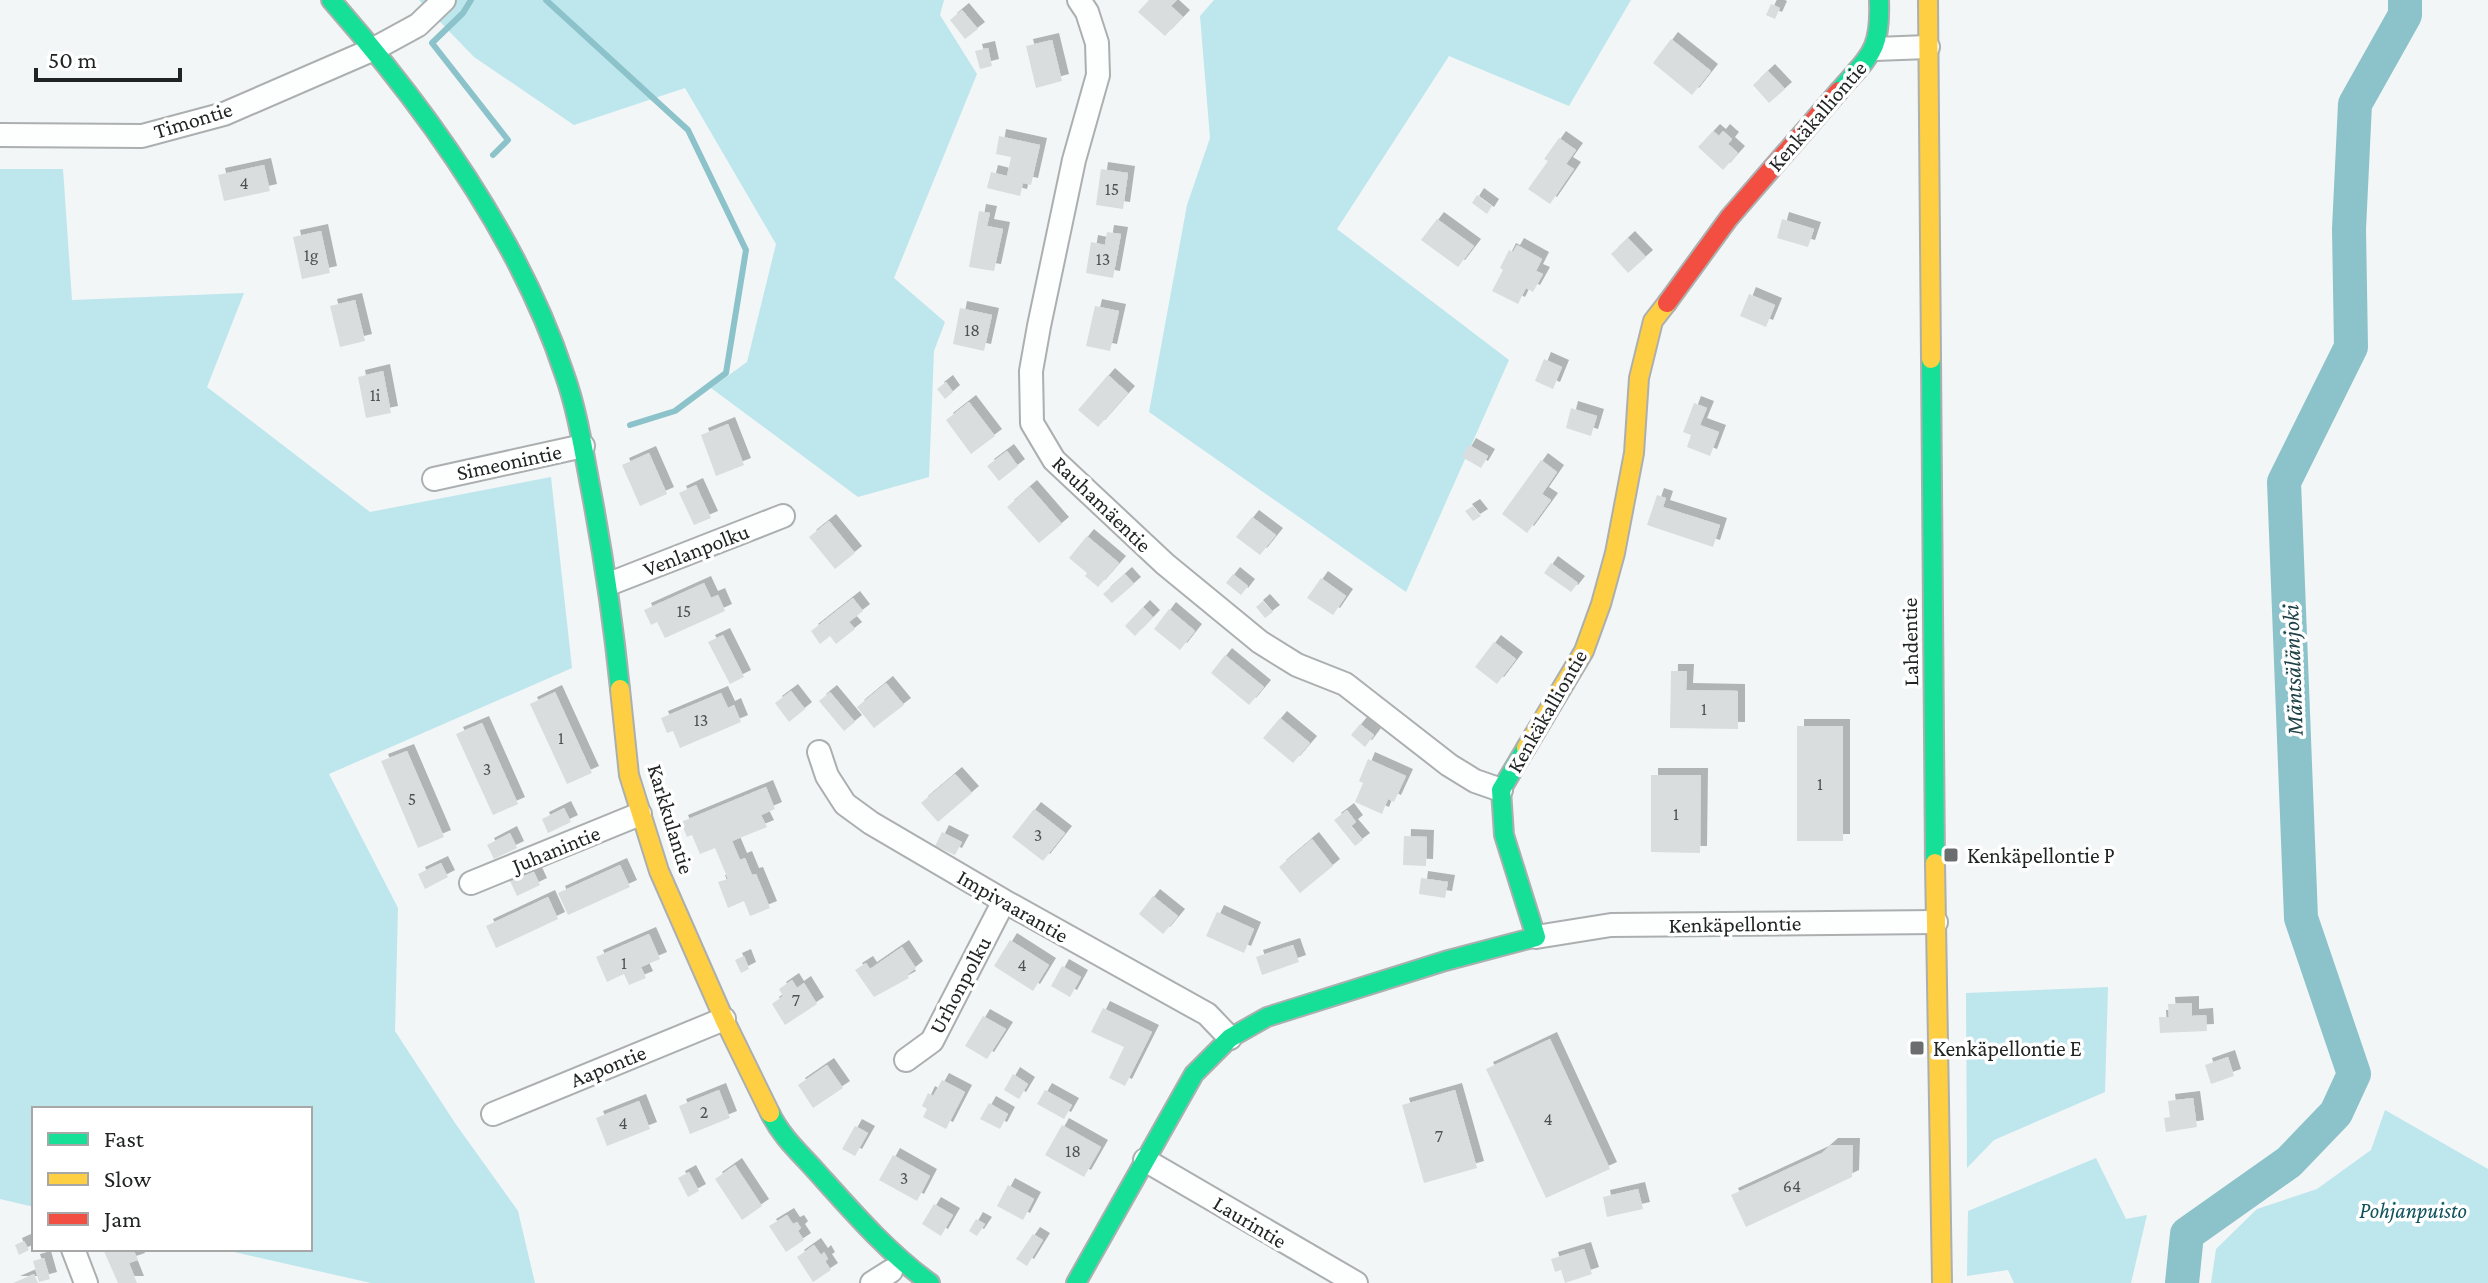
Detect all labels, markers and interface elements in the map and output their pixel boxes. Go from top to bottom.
scale bar [36,32,180,82]
text: 50 m [48,46,97,73]
street label: Kenkäkalliontie [1762,56,1872,176]
street label: Timontie [151,96,235,144]
house number: 4 [239,173,249,193]
house number: 15 [1105,179,1119,199]
house number: 1g [304,245,319,265]
house number: 13 [1096,249,1110,269]
house number: 18 [964,320,980,340]
house number: 1i [370,385,381,405]
street label: Simeonintie [454,439,564,485]
street label: Rauhamäentie [1047,451,1157,557]
street label: Venlanpolku [640,518,753,582]
street label: Lahdentie [1897,597,1923,687]
house number: 15 [677,601,691,621]
water label: Mäntsälänjoki [2276,603,2309,737]
street label: Kenkäkalliontie [1502,645,1592,777]
house number: 1 [1701,699,1707,719]
house number: 13 [694,710,708,730]
house number: 1 [558,728,564,748]
house number: 3 [483,759,491,779]
street label: Karkkulantie [642,761,700,877]
house number: 1 [1817,774,1823,794]
house number: 5 [408,789,416,809]
house number: 1 [1673,804,1679,824]
street label: Juhanintie [507,820,604,879]
house number: 3 [1034,825,1042,845]
place label: Kenkäpellontie P [1967,843,2115,868]
marker: Kenkäpellontie P [1942,846,1960,864]
street label: Impivaarantie [953,864,1073,948]
street label: Kenkäpellontie [1668,910,1802,938]
street label: Urhonpolku [924,932,996,1038]
house number: 1 [621,953,627,973]
house number: 4 [1017,955,1027,975]
house number: 7 [792,990,800,1010]
place label: Kenkäpellontie E [1933,1036,2082,1061]
street label: Aapontie [566,1039,650,1093]
marker: Kenkäpellontie E [1908,1039,1926,1057]
house number: 2 [700,1102,708,1122]
legend [32,1107,312,1251]
house number: 4 [1543,1109,1553,1129]
house number: 4 [618,1113,628,1133]
text: Fast [104,1125,145,1152]
house number: 7 [1435,1126,1443,1146]
house number: 18 [1065,1141,1081,1161]
text: Slow [104,1165,151,1192]
house number: 3 [900,1168,908,1188]
house number: 64 [1783,1176,1801,1196]
street label: Laurintie [1209,1190,1291,1254]
park label: Pohjanpuisto [2359,1198,2467,1224]
text: Jam [102,1205,142,1232]

